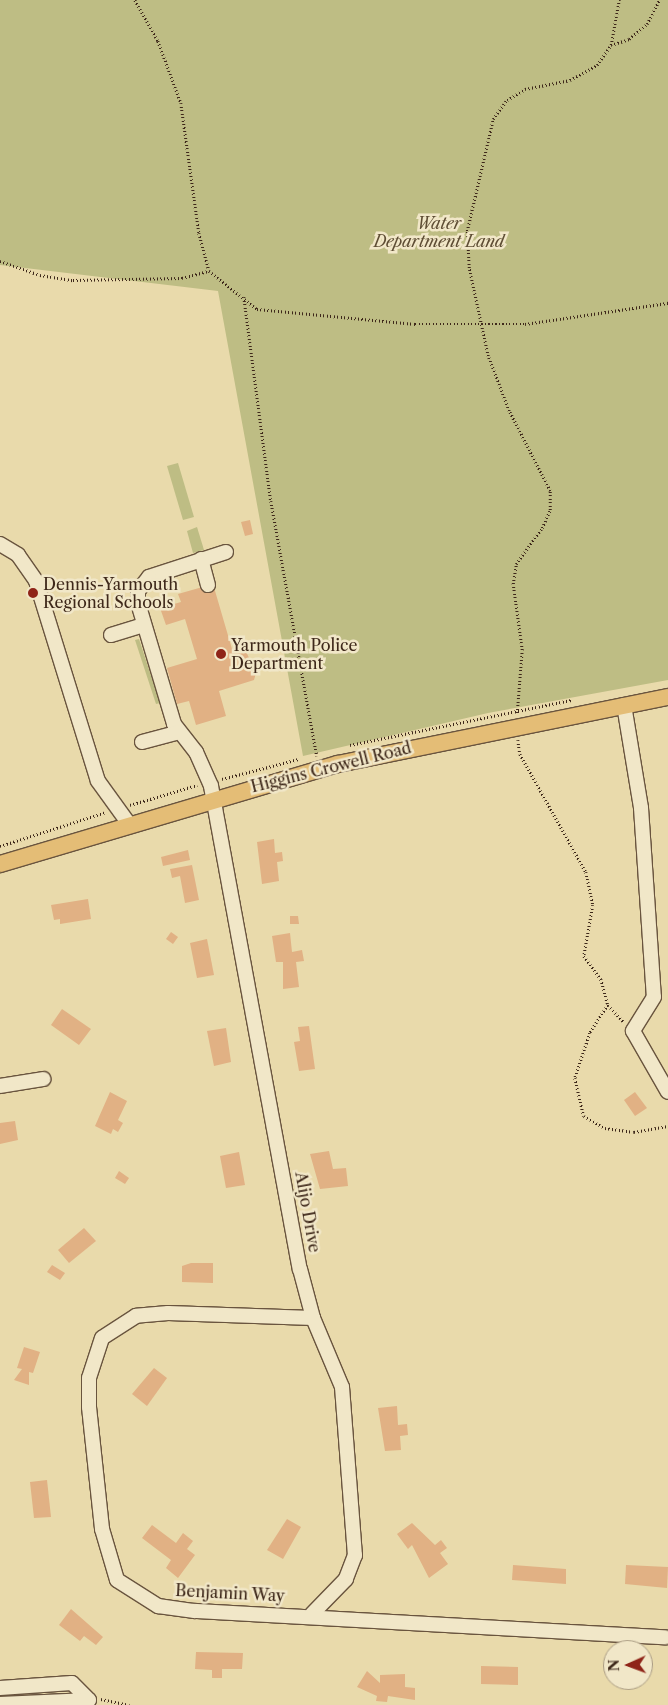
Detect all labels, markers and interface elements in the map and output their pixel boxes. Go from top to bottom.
park label: Water Department Land [374,213,504,251]
place label: Dennis-Yarmouth Regional Schools [43,574,178,612]
marker: Dennis-Yarmouth Regional Schools [27,587,39,599]
place label: Yarmouth Police Department [231,635,357,673]
marker: Yarmouth Police Department [215,648,227,660]
street label: Higgins Crowell Road [249,738,413,796]
street label: Alijo Drive [291,1170,325,1254]
street label: Benjamin Way [174,1581,286,1605]
north arrow [603,1640,653,1690]
text: N [605,1659,623,1672]

